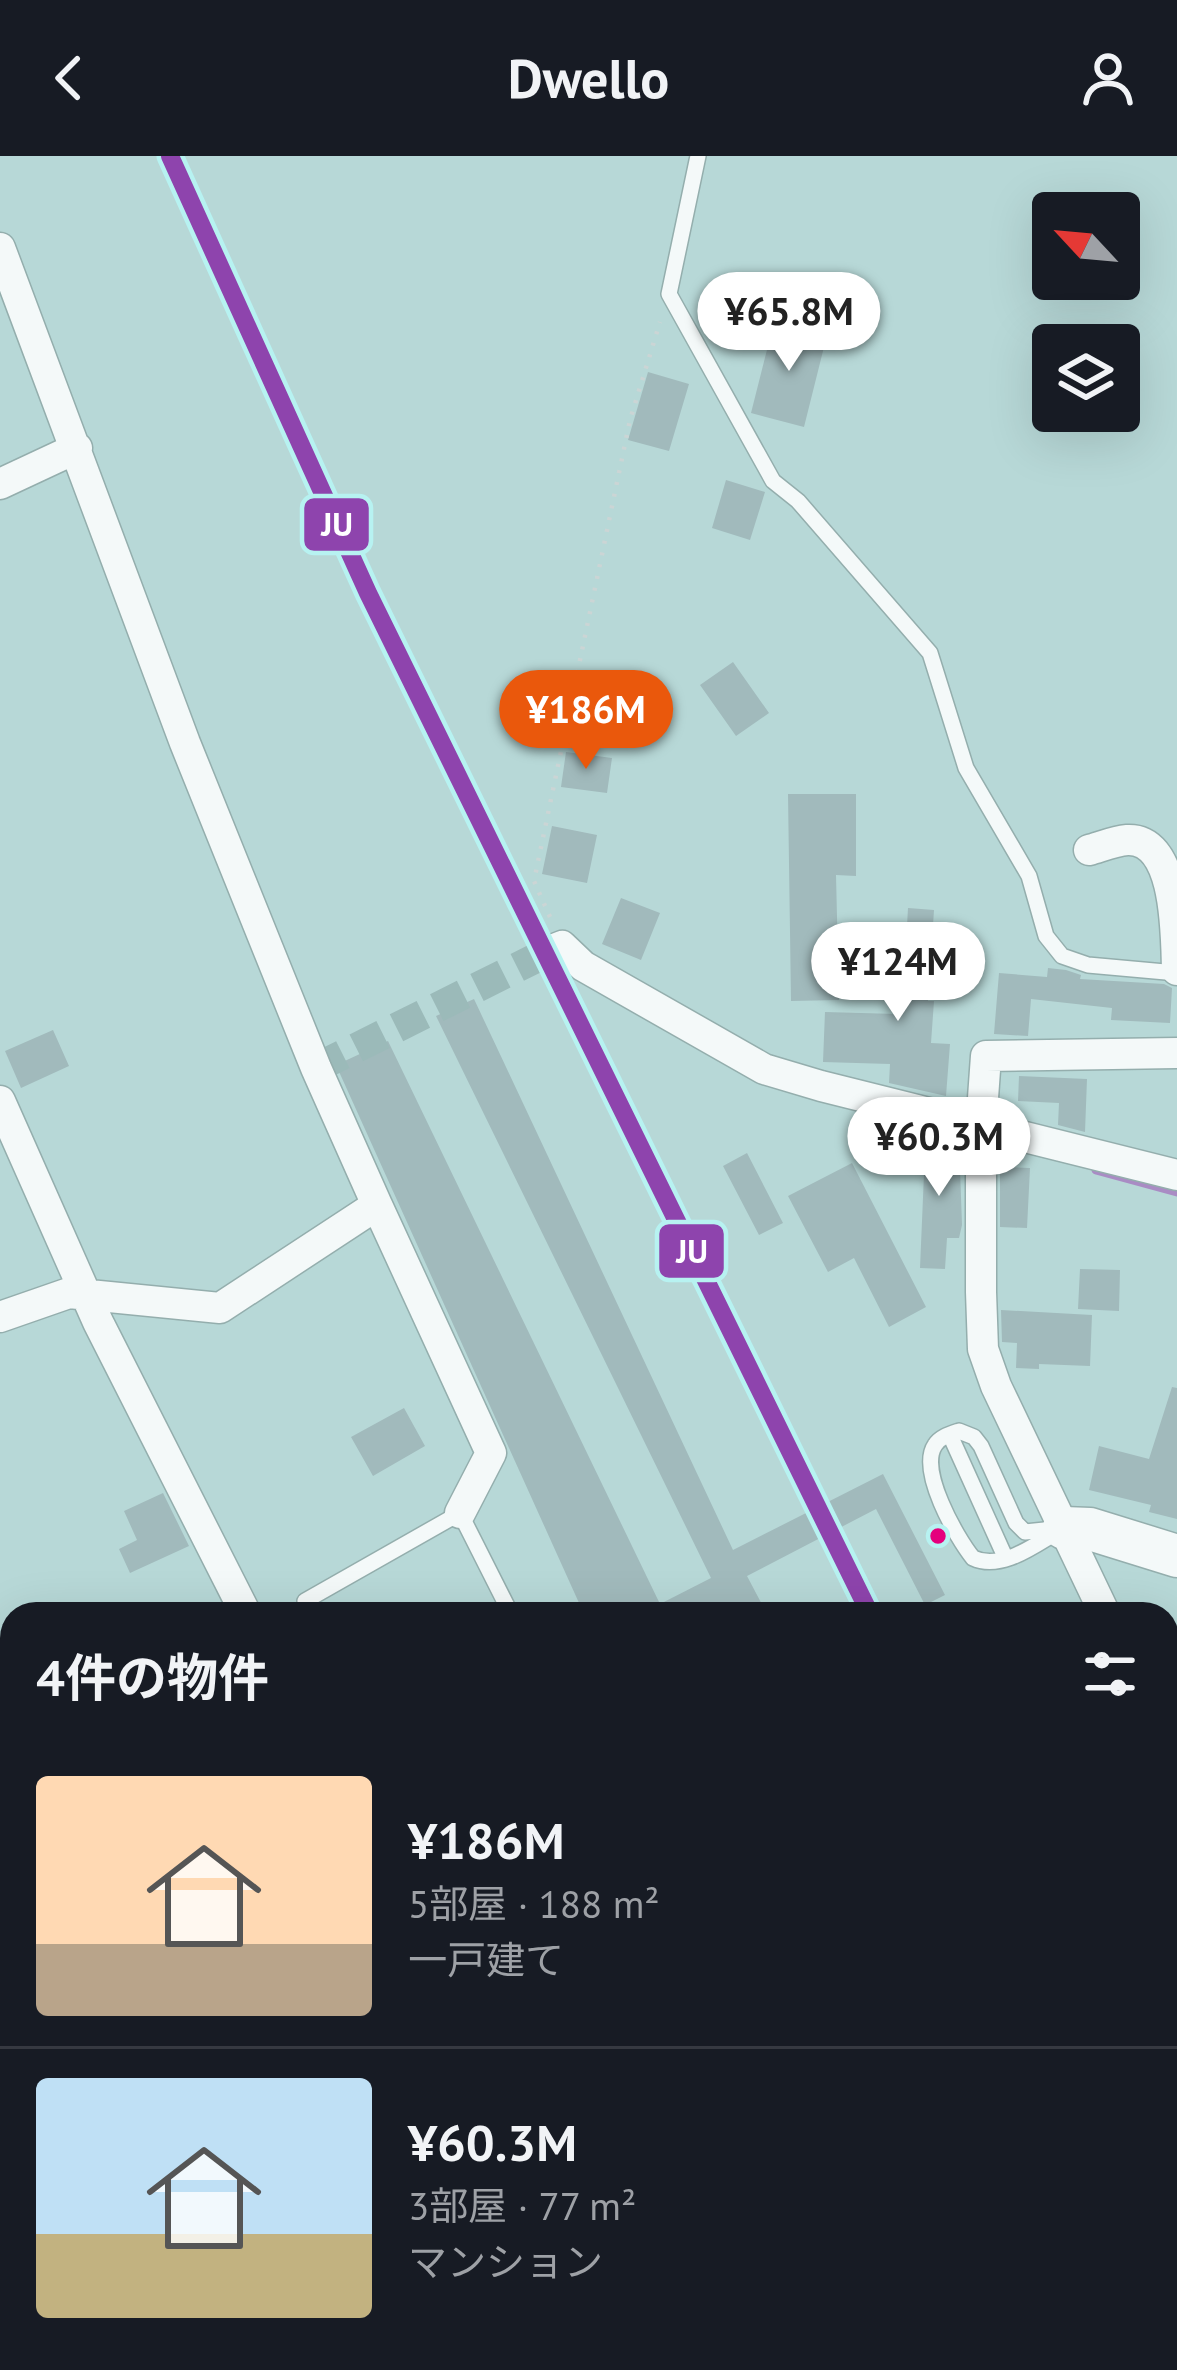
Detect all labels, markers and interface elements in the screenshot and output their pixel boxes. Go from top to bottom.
text: Dwello [508,43,669,113]
icon: back [36,45,102,111]
icon: person [1075,45,1141,111]
north arrow [1032,192,1140,300]
map controls [1032,192,1140,432]
pin: ¥65.8M [691,272,887,374]
text: ¥65.8M [724,285,854,336]
button: layers [1032,324,1140,432]
line badge: JU [302,496,371,553]
text: JU [320,502,353,545]
pin: ¥186M [502,670,670,772]
text: ¥186M [526,683,646,734]
pin: ¥124M [814,922,982,1024]
text: ¥124M [838,935,958,986]
pin: ¥60.3M [841,1097,1037,1199]
text: ¥60.3M [874,1110,1004,1161]
line badge: JU [657,1222,726,1280]
text: JU [675,1229,708,1272]
unlabelled marker [927,1525,949,1547]
icon: filters [1077,1641,1143,1707]
text: 4件の物件 [36,1644,269,1710]
text: ¥186M [408,1807,564,1873]
icon: home [132,1824,276,1968]
text: 5部屋 · 188 m² [408,1878,660,1929]
text: 一戸建て [408,1934,564,1985]
text: ¥60.3M [408,2109,577,2175]
icon: home [132,2126,276,2270]
text: 3部屋 · 77 m² [408,2180,636,2231]
text: マンション [408,2236,603,2287]

